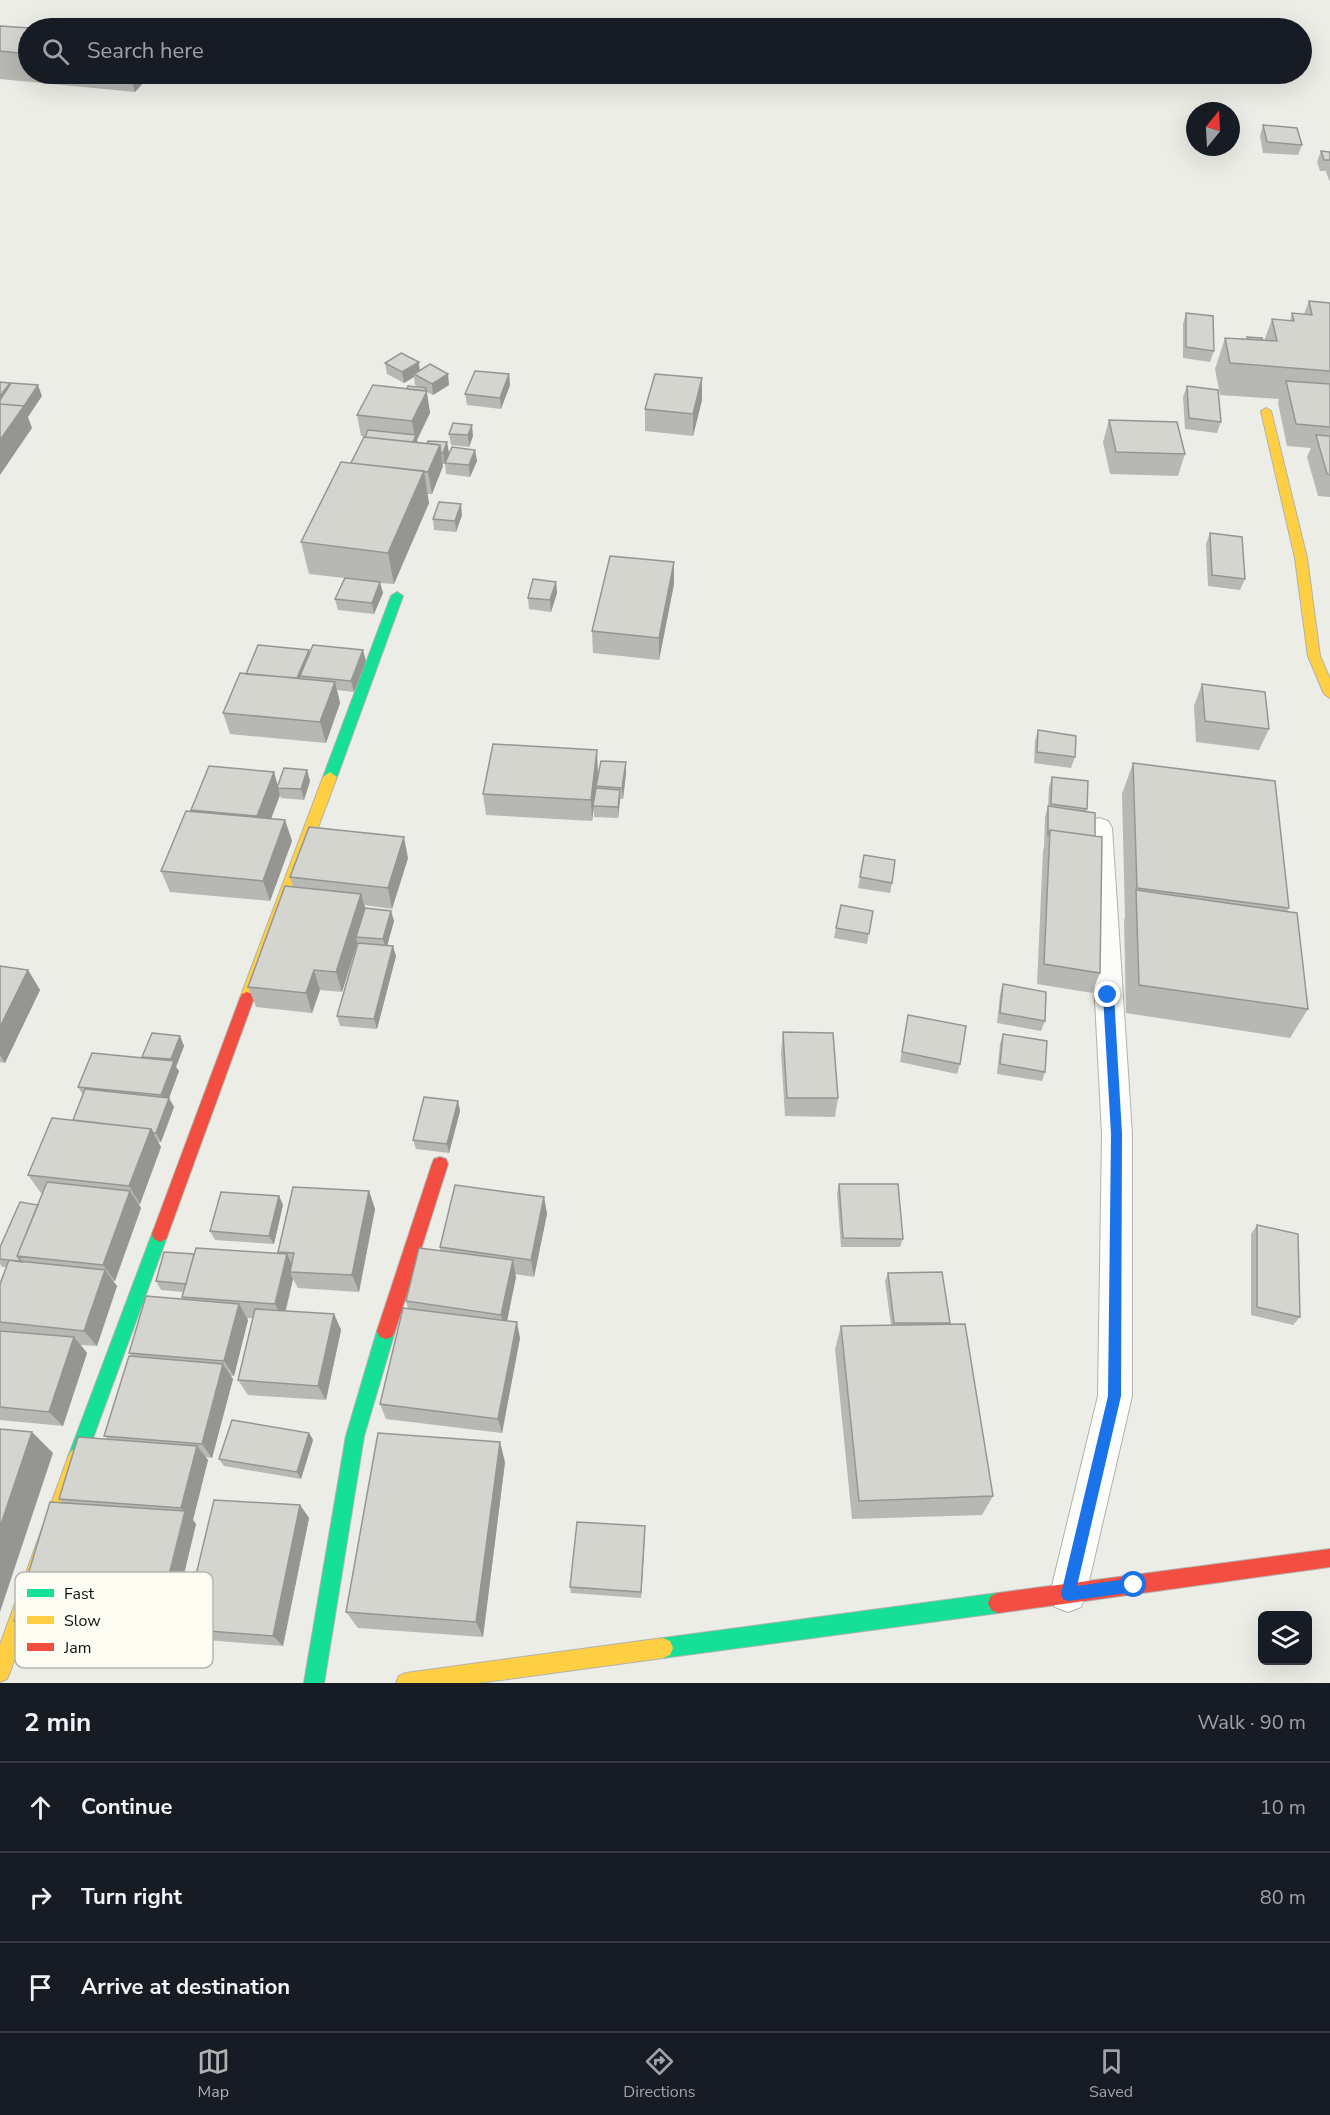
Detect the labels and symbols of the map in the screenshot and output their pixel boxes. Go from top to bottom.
north arrow [1186,102,1240,156]
route end [1094,981,1120,1007]
route start [1120,1571,1146,1597]
legend [15,1572,213,1668]
text: Fast [64,1583,95,1605]
text: Slow [64,1610,101,1632]
text: Jam [63,1637,91,1659]

